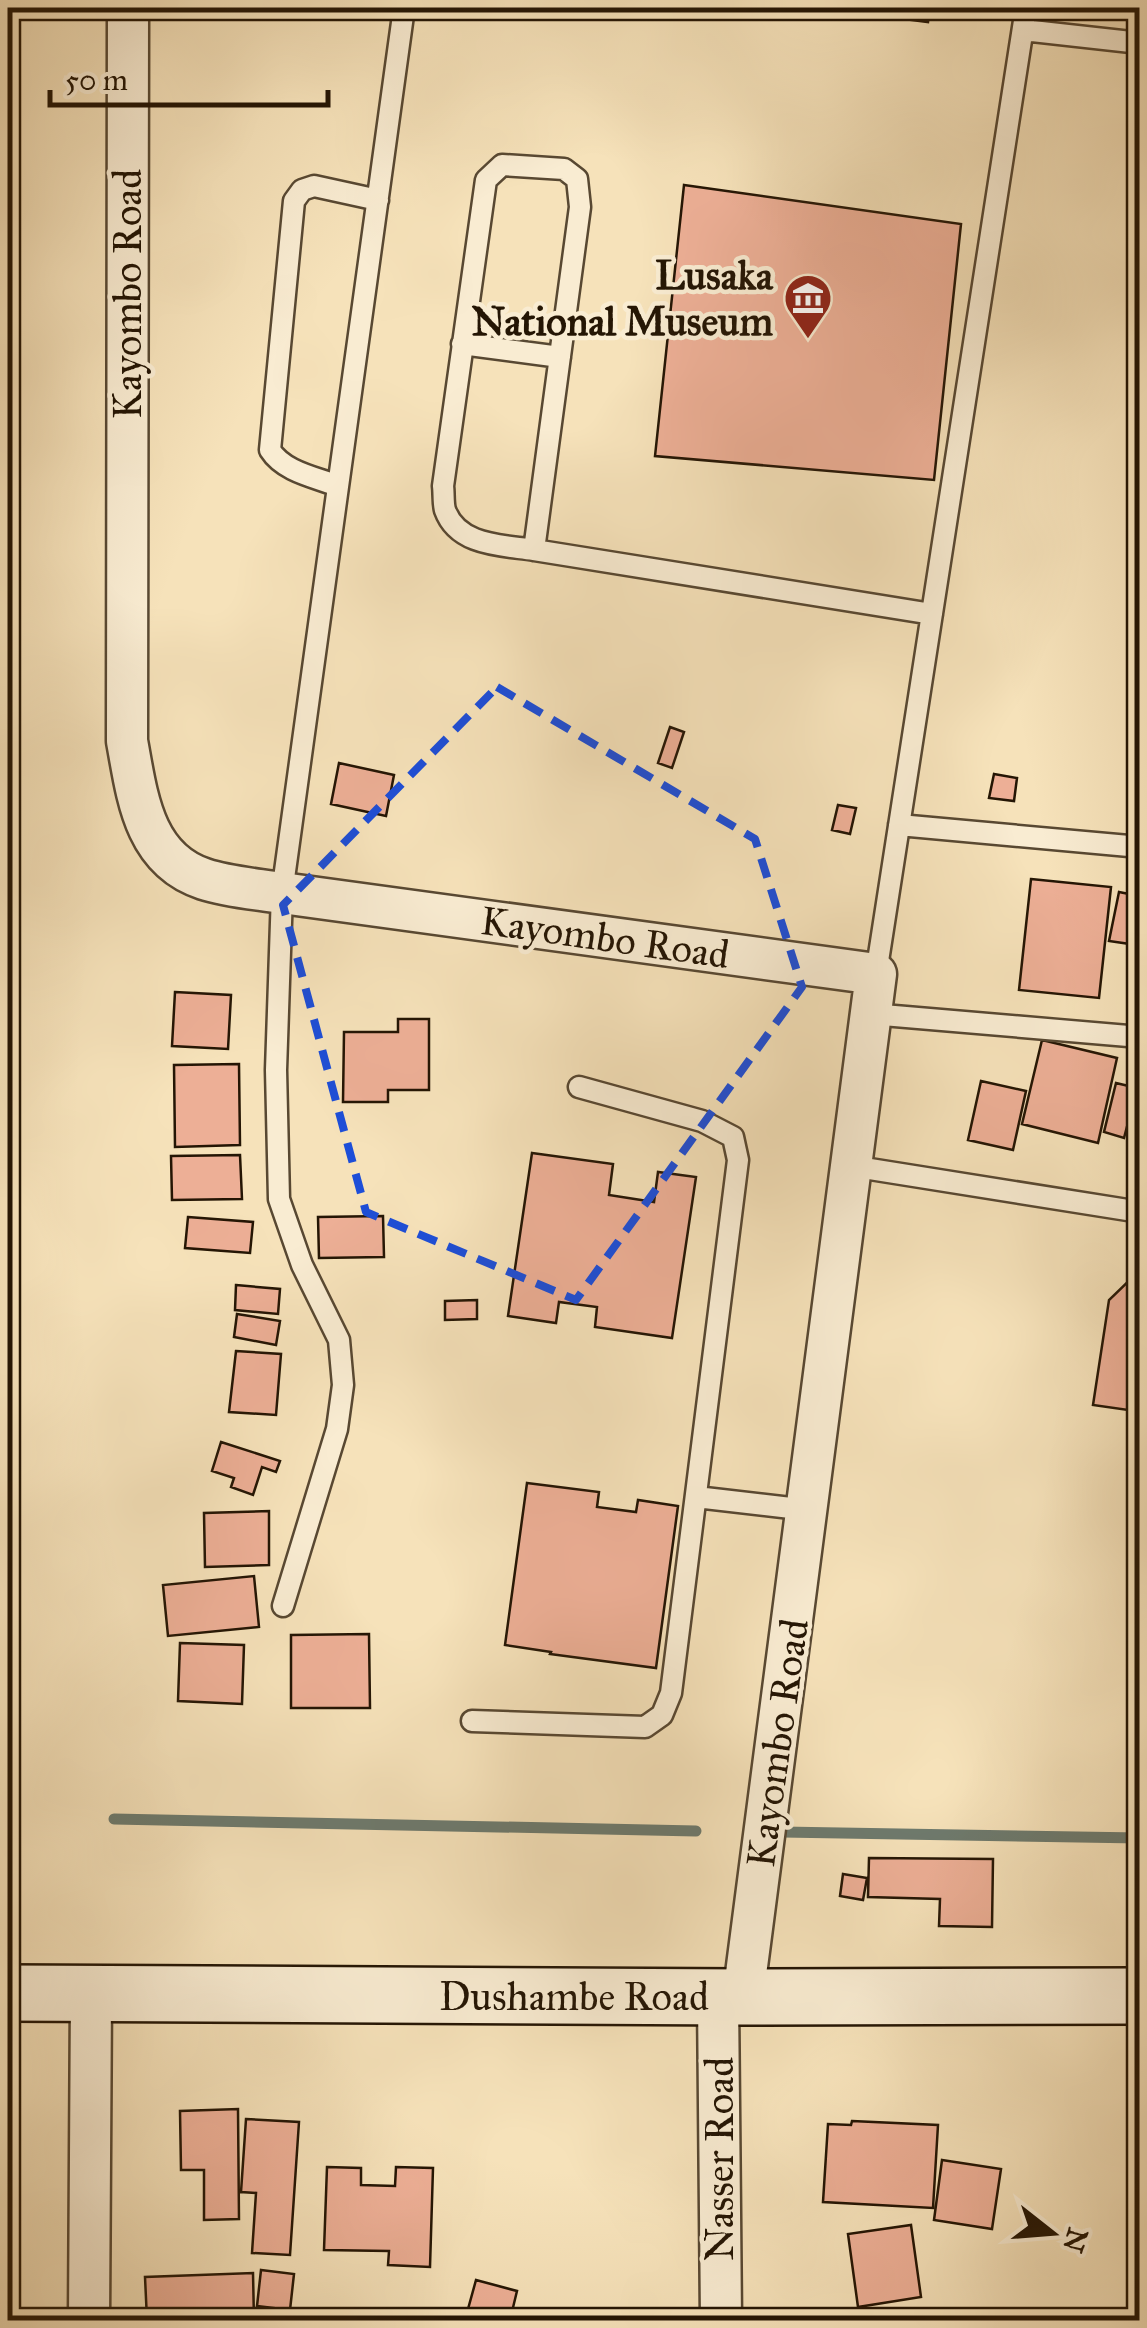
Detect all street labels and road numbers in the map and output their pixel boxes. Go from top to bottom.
street label: Kayombo Road [103,169,152,419]
street label: Kayombo Road [477,896,732,979]
street label: Kayombo Road [736,1616,819,1871]
street label: Dushambe Road [439,1972,709,2021]
street label: Nasser Road [695,2057,744,2261]

